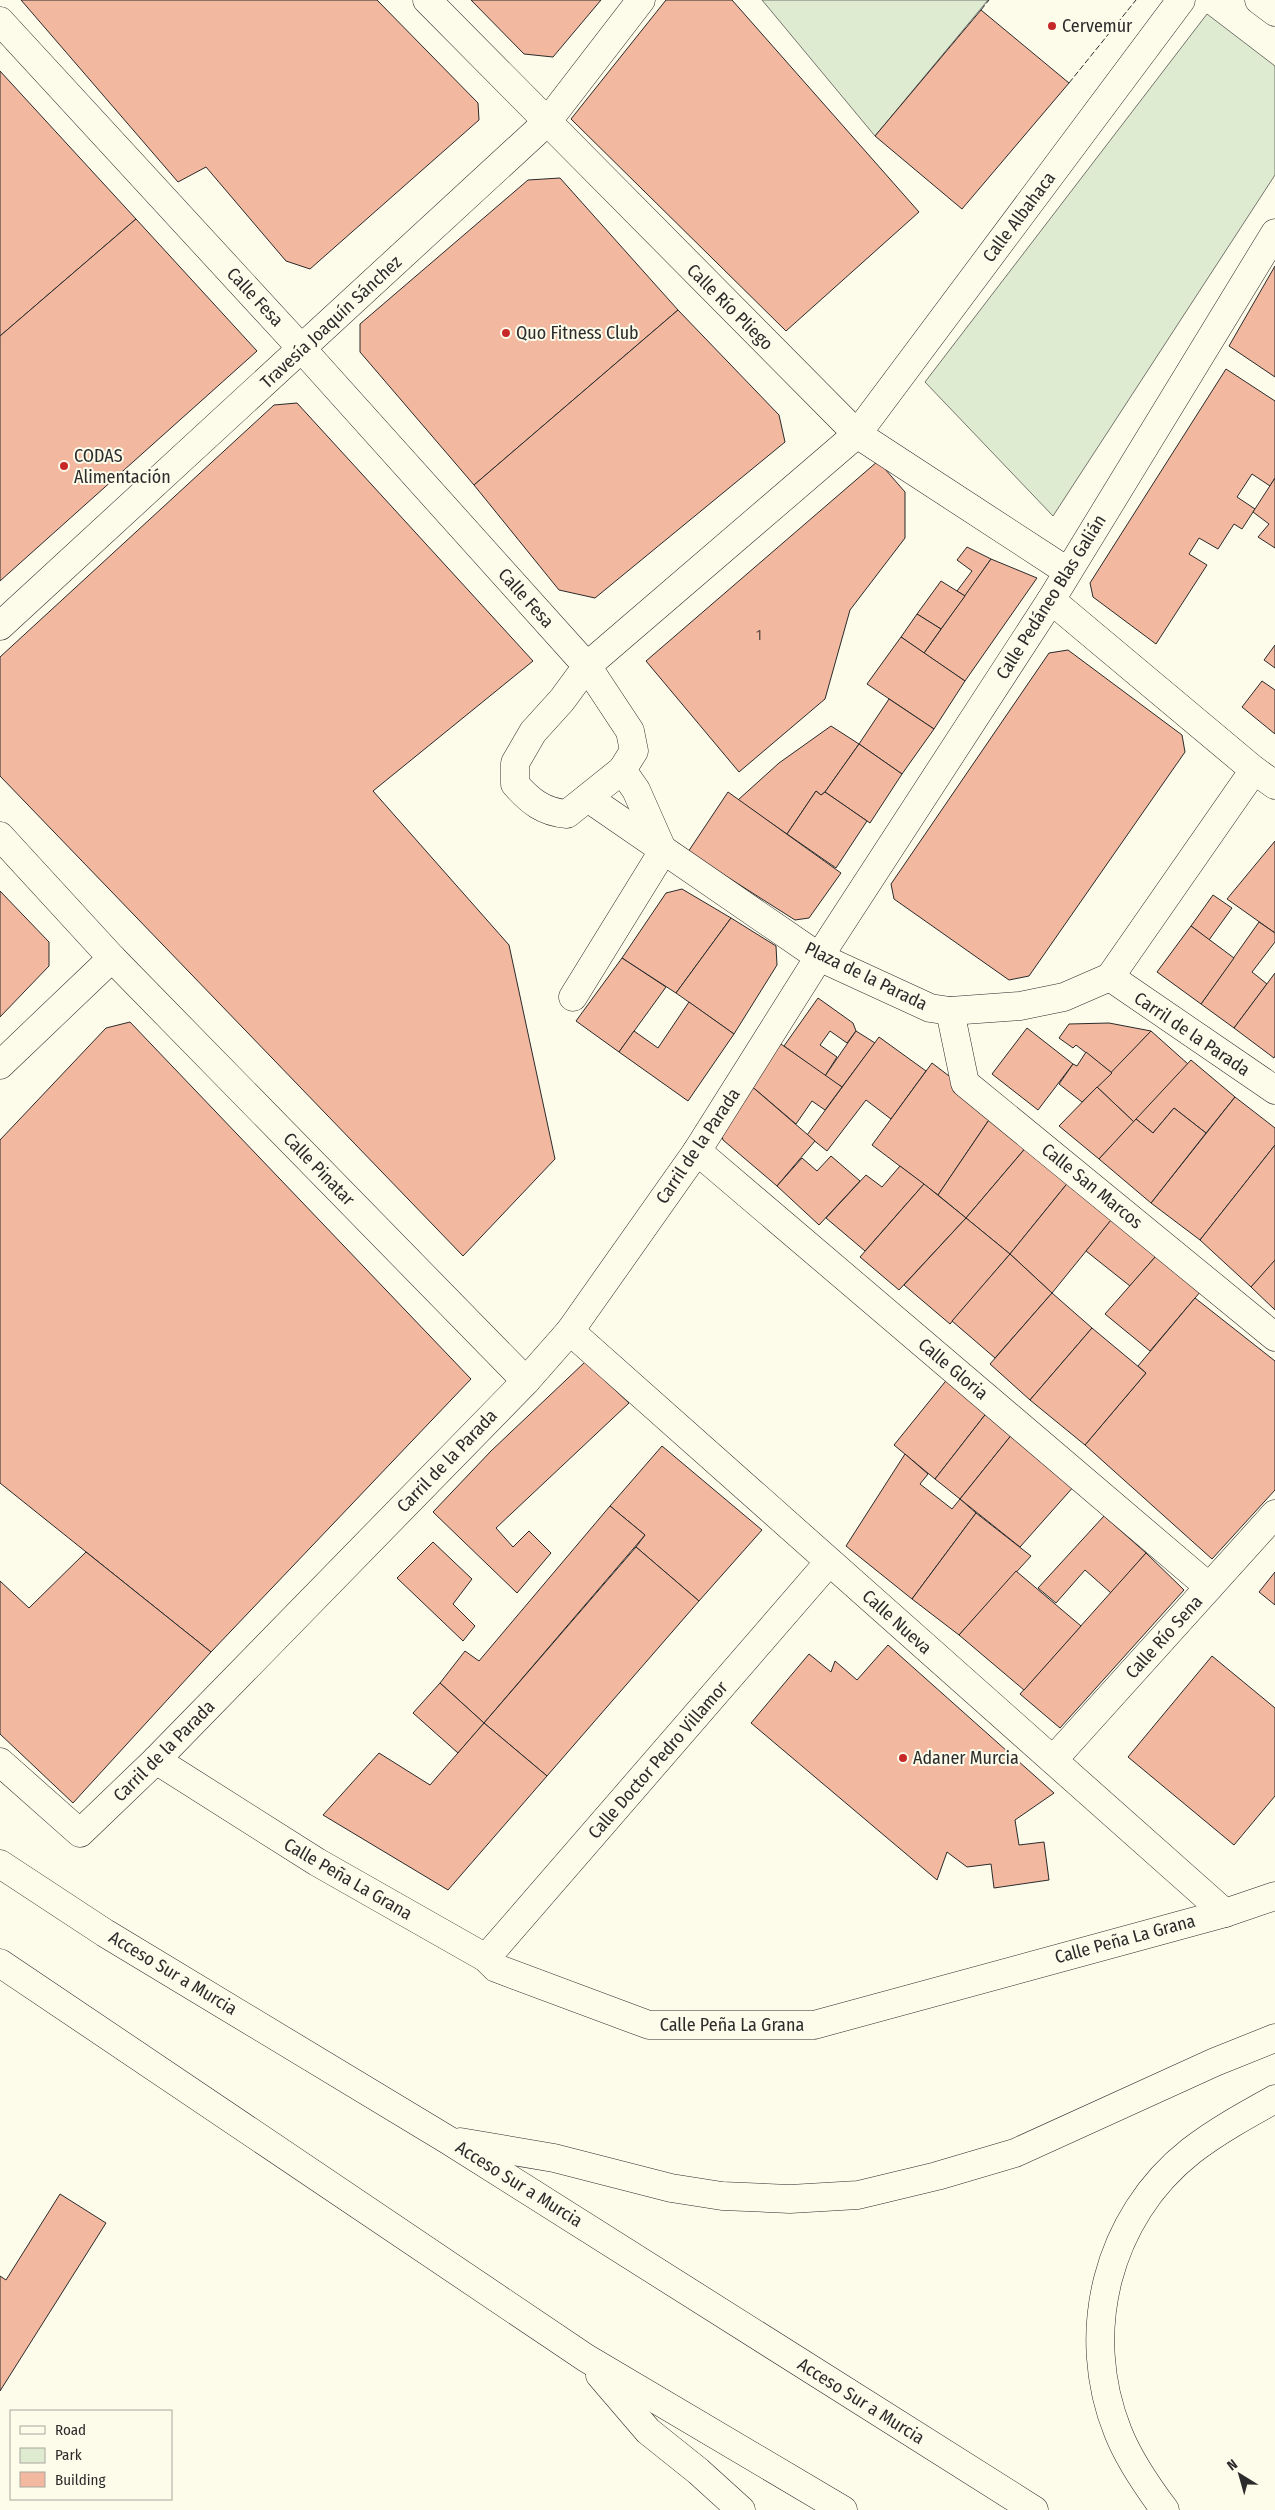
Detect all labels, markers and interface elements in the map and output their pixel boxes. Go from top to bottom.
place label: Cervemur [1062,15,1133,37]
marker: Cervemur [1046,20,1058,32]
street label: Calle Albahaca [978,167,1060,266]
street label: Travesía Joaquín Sánchez [256,251,406,393]
street label: Calle Río Pliego [682,259,778,355]
street label: Calle Fesa [222,263,288,331]
place label: Quo Fitness Club [516,322,639,344]
marker: Quo Fitness Club [500,327,512,339]
place label: CODAS Alimentación [74,445,171,488]
marker: CODAS Alimentación [58,460,70,472]
street label: Calle Pedáneo Blas Galián [991,511,1111,683]
street label: Calle Fesa [494,564,559,632]
house number: 1 [756,626,762,644]
street label: Plaza de la Parada [801,937,931,1015]
street label: Carril de la Parada [1130,987,1254,1081]
street label: Carril de la Parada [651,1084,745,1208]
street label: Calle Pinatar [279,1128,360,1211]
street label: Calle San Marcos [1037,1139,1147,1234]
street label: Calle Gloria [914,1334,992,1405]
street label: Carril de la Parada [392,1405,502,1517]
street label: Calle Nueva [858,1585,936,1659]
street label: Calle Río Sena [1121,1591,1207,1683]
street label: Calle Doctor Pedro Villamor [584,1676,733,1843]
street label: Carril de la Parada [109,1695,220,1806]
place label: Adaner Murcia [913,1747,1019,1769]
marker: Adaner Murcia [897,1752,909,1764]
street label: Calle Peña La Grana [280,1833,416,1925]
street label: Calle Peña La Grana [1052,1910,1198,1968]
street label: Acceso Sur a Murcia [105,1926,241,2020]
street label: Calle Peña La Grana [660,2014,804,2036]
street label: Acceso Sur a Murcia [452,2136,587,2232]
street label: Acceso Sur a Murcia [794,2353,929,2449]
legend [10,2410,172,2500]
text: Road [55,2421,86,2439]
text: Park [55,2446,82,2464]
north arrow [1215,2450,1265,2500]
text: N [1224,2456,1241,2474]
text: Building [55,2471,106,2489]

